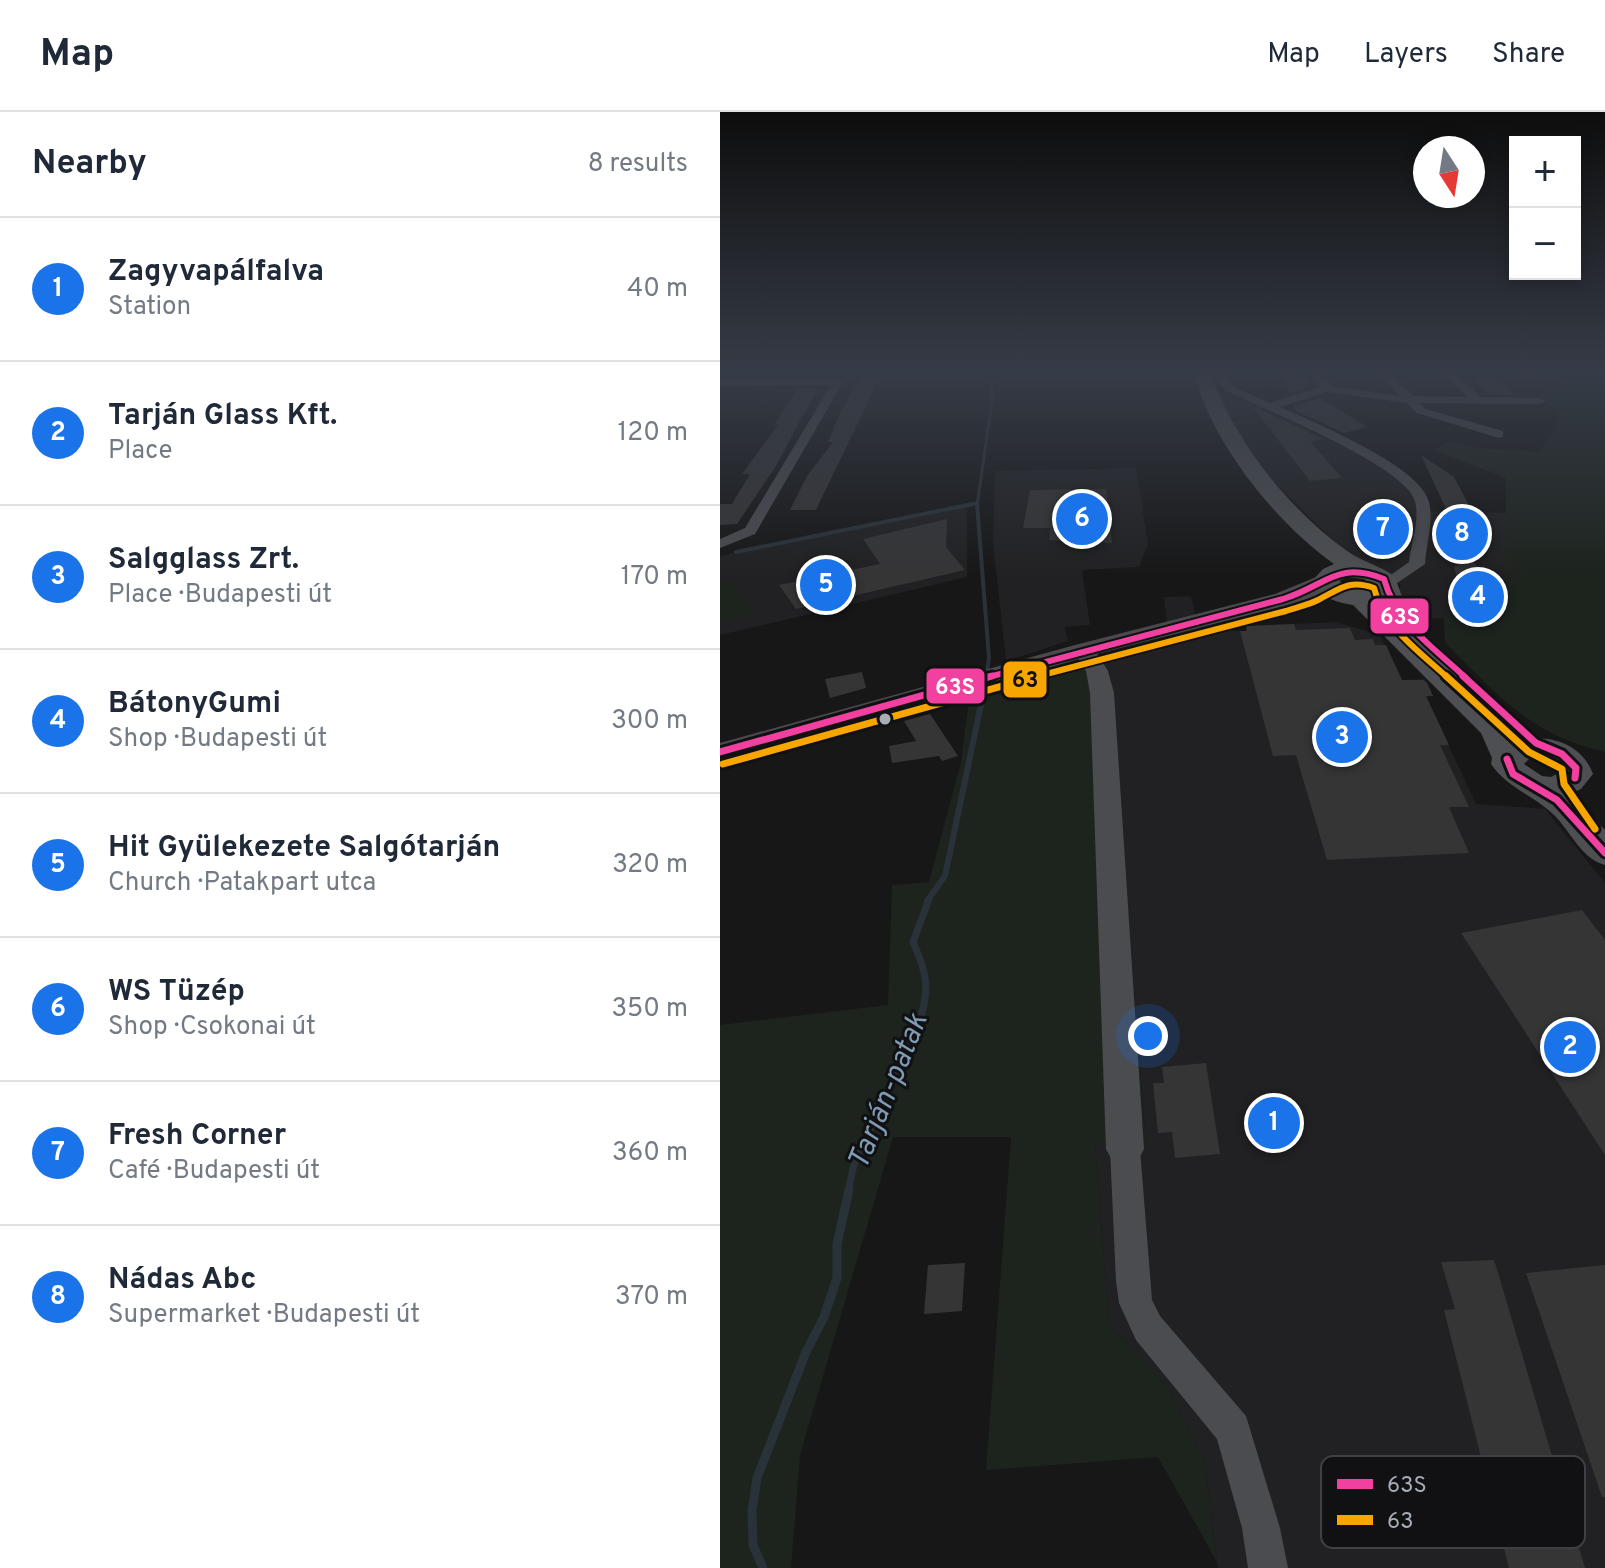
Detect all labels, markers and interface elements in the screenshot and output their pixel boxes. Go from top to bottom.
text: Map [40,31,114,80]
text: Map [1267,37,1320,73]
text: Layers [1364,37,1448,73]
text: Share [1492,37,1565,73]
north arrow [1413,136,1485,208]
map controls [1509,136,1581,280]
button: + [1509,136,1581,208]
text: Nearby [32,143,147,186]
text: 8 results [588,148,688,181]
button: − [1509,208,1581,280]
text: Zagyvapálfalva [108,254,324,291]
text: 1 [53,273,63,306]
text: 40 m [627,273,688,306]
text: Station [108,291,191,324]
text: Tarján Glass Kft. [108,398,337,435]
text: 2 [50,417,66,450]
text: 120 m [618,417,688,450]
text: Place [108,435,172,468]
pin: 6 [1056,489,1108,549]
pin: 7 [1357,499,1409,559]
pin: 8 [1436,504,1488,564]
text: Salgglass Zrt. [108,542,299,579]
pin: 5 [800,555,852,615]
text: 3 [50,561,66,594]
text: 170 m [621,561,688,594]
pin: 4 [1452,567,1504,627]
text: Place · Budapesti út [108,579,332,612]
line badge: 63S [1369,597,1430,635]
text: 63S [1380,605,1420,632]
line badge: 63 [1002,660,1048,699]
line badge: 63S [925,667,986,705]
text: 63 [1012,668,1038,695]
text: 63S [935,675,975,702]
text: BátonyGumi [108,686,281,723]
text: 4 [50,705,66,738]
text: 300 m [611,705,688,738]
pin: 3 [1316,707,1368,767]
unlabelled marker [877,711,893,727]
text: Shop · Budapesti út [108,723,327,756]
text: Hit Gyülekezete Salgótarján [108,830,500,867]
text: 5 [50,849,66,882]
text: 320 m [612,849,688,882]
text: Church · Patakpart utca [108,867,376,900]
text: WS Tüzép [108,974,245,1011]
text: 6 [50,993,66,1026]
text: 350 m [611,993,688,1026]
water label: Tarján-patak [841,1008,938,1175]
text: Shop · Csokonai út [108,1011,316,1044]
your location [1128,1016,1168,1056]
pin: 2 [1544,1017,1596,1077]
pin: 1 [1248,1093,1300,1153]
text: Fresh Corner [108,1118,286,1155]
text: 7 [51,1137,65,1170]
text: 360 m [612,1137,688,1170]
text: Café · Budapesti út [108,1155,320,1188]
text: Nádas Abc [108,1262,257,1299]
text: 8 [50,1281,66,1314]
text: 370 m [615,1281,688,1314]
text: Supermarket · Budapesti út [108,1299,420,1332]
legend [1321,1456,1585,1548]
text: 63S [1387,1473,1427,1500]
text: 63 [1387,1509,1413,1536]

